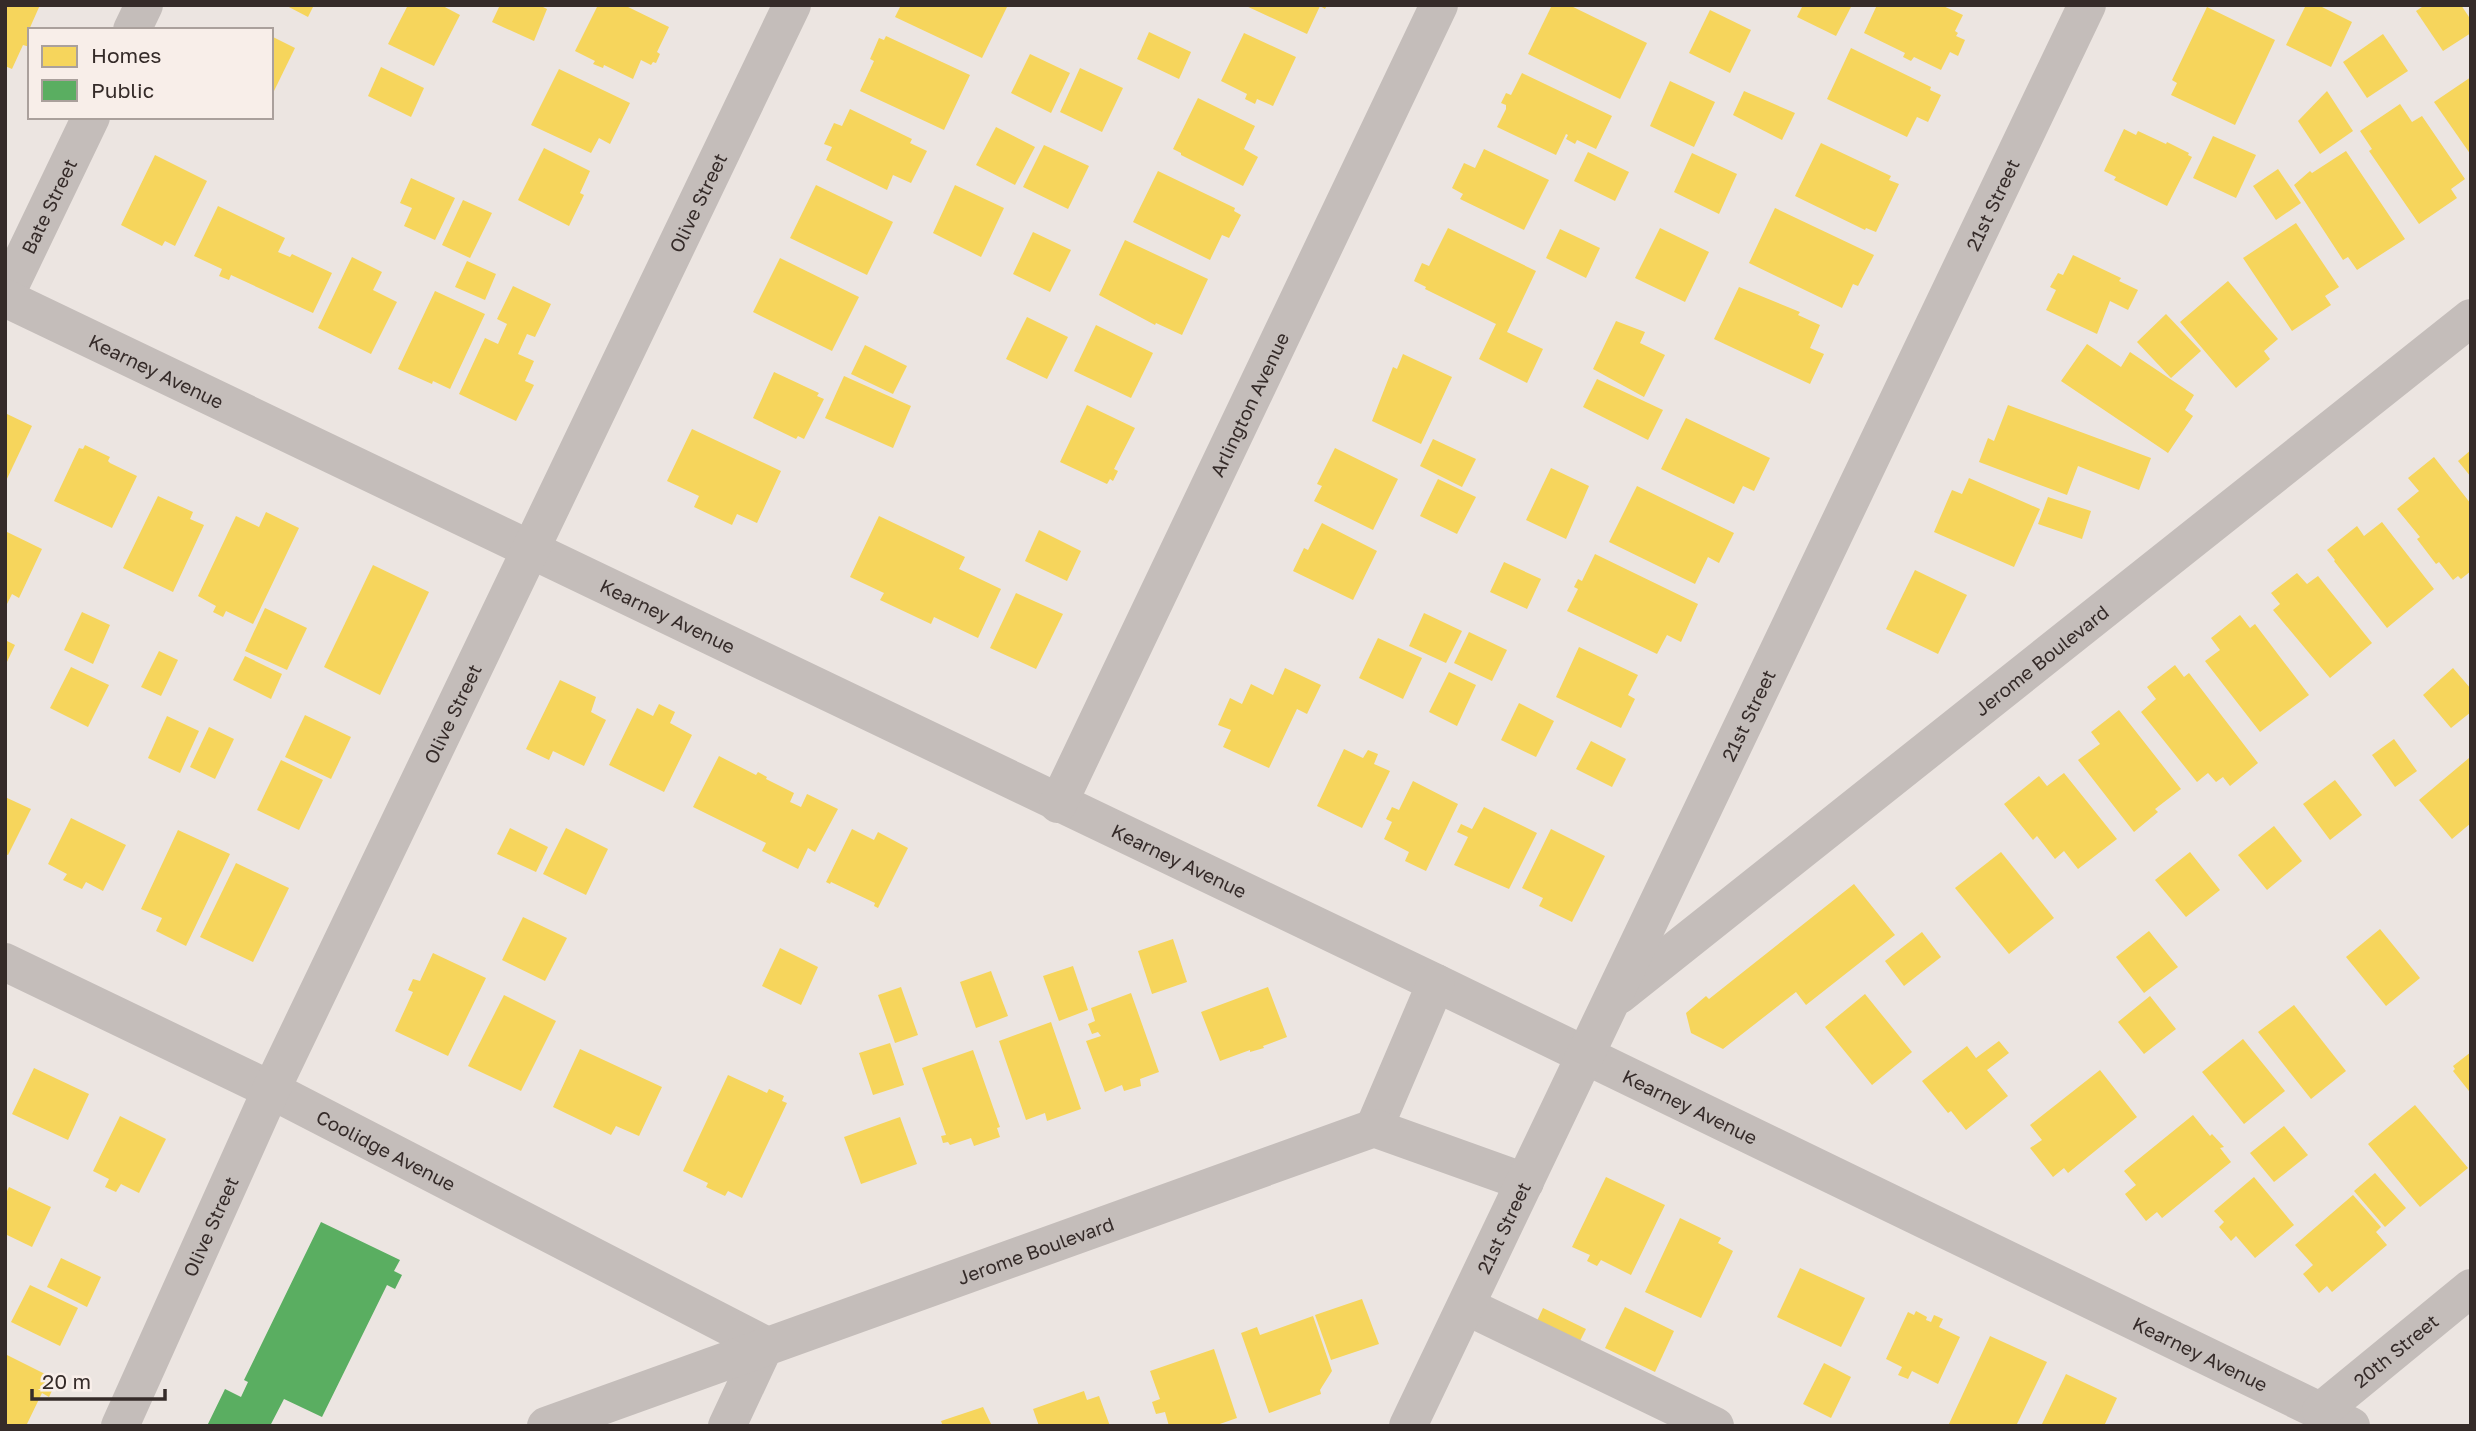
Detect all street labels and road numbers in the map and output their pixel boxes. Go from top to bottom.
street label: Olive Street [664,149,731,256]
street label: Bate Street [16,154,81,257]
street label: 21st Street [1960,155,2023,254]
street label: Kearney Avenue [85,328,228,413]
street label: Arlington Avenue [1204,328,1293,480]
street label: Kearney Avenue [597,573,739,657]
street label: Jerome Boulevard [1969,599,2113,720]
street label: Olive Street [418,660,485,767]
street label: 21st Street [1716,665,1779,765]
street label: Kearney Avenue [1108,818,1251,902]
street label: Kearney Avenue [1619,1064,1761,1148]
street label: Coolidge Avenue [313,1104,460,1195]
street label: Olive Street [177,1172,242,1280]
street label: 21st Street [1471,1178,1535,1277]
street label: Jerome Boulevard [954,1211,1117,1289]
street label: 20th Street [2348,1309,2442,1392]
street label: Kearney Avenue [2130,1311,2272,1396]

